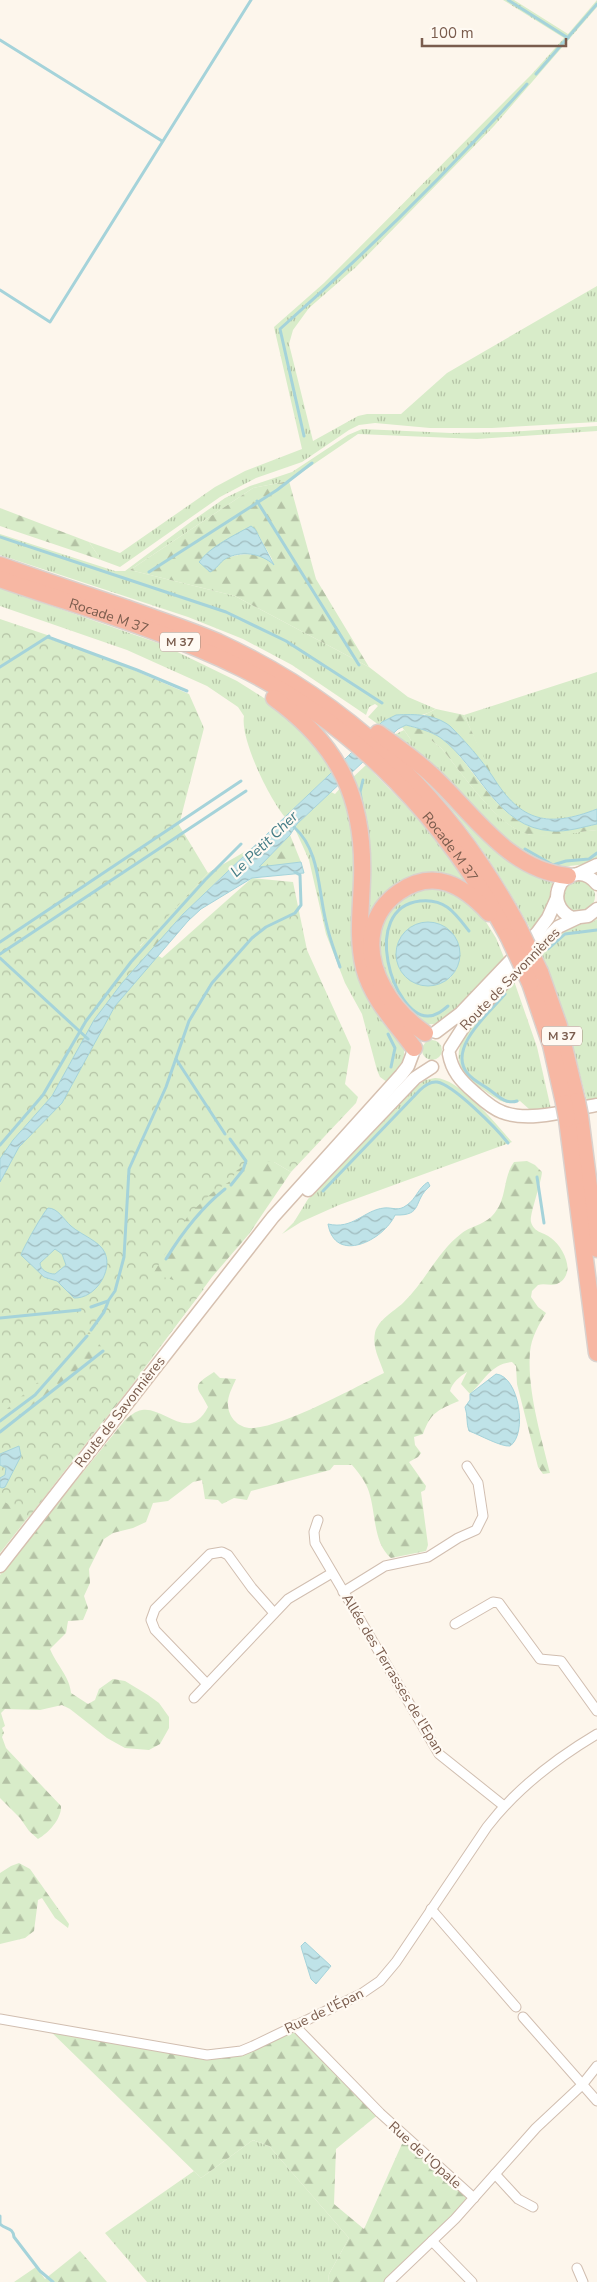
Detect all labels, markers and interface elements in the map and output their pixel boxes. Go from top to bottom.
scale bar [422,15,566,47]
text: 100 m [430,23,474,43]
street label: Rocade M 37 [67,593,151,638]
road number: M 37 [160,632,200,652]
water label: Le Petit Cher [226,806,303,881]
street label: Rocade M 37 [418,808,483,885]
street label: Route de Savonnières [456,923,564,1035]
road number: M 37 [542,1026,582,1046]
street label: Route de Savonnières [70,1352,170,1472]
street label: Allée des Terrasses de l'Epan [337,1590,449,1758]
street label: Rue de l'Épan [281,1984,367,2038]
street label: Rue de l'Opale [384,2117,466,2193]

